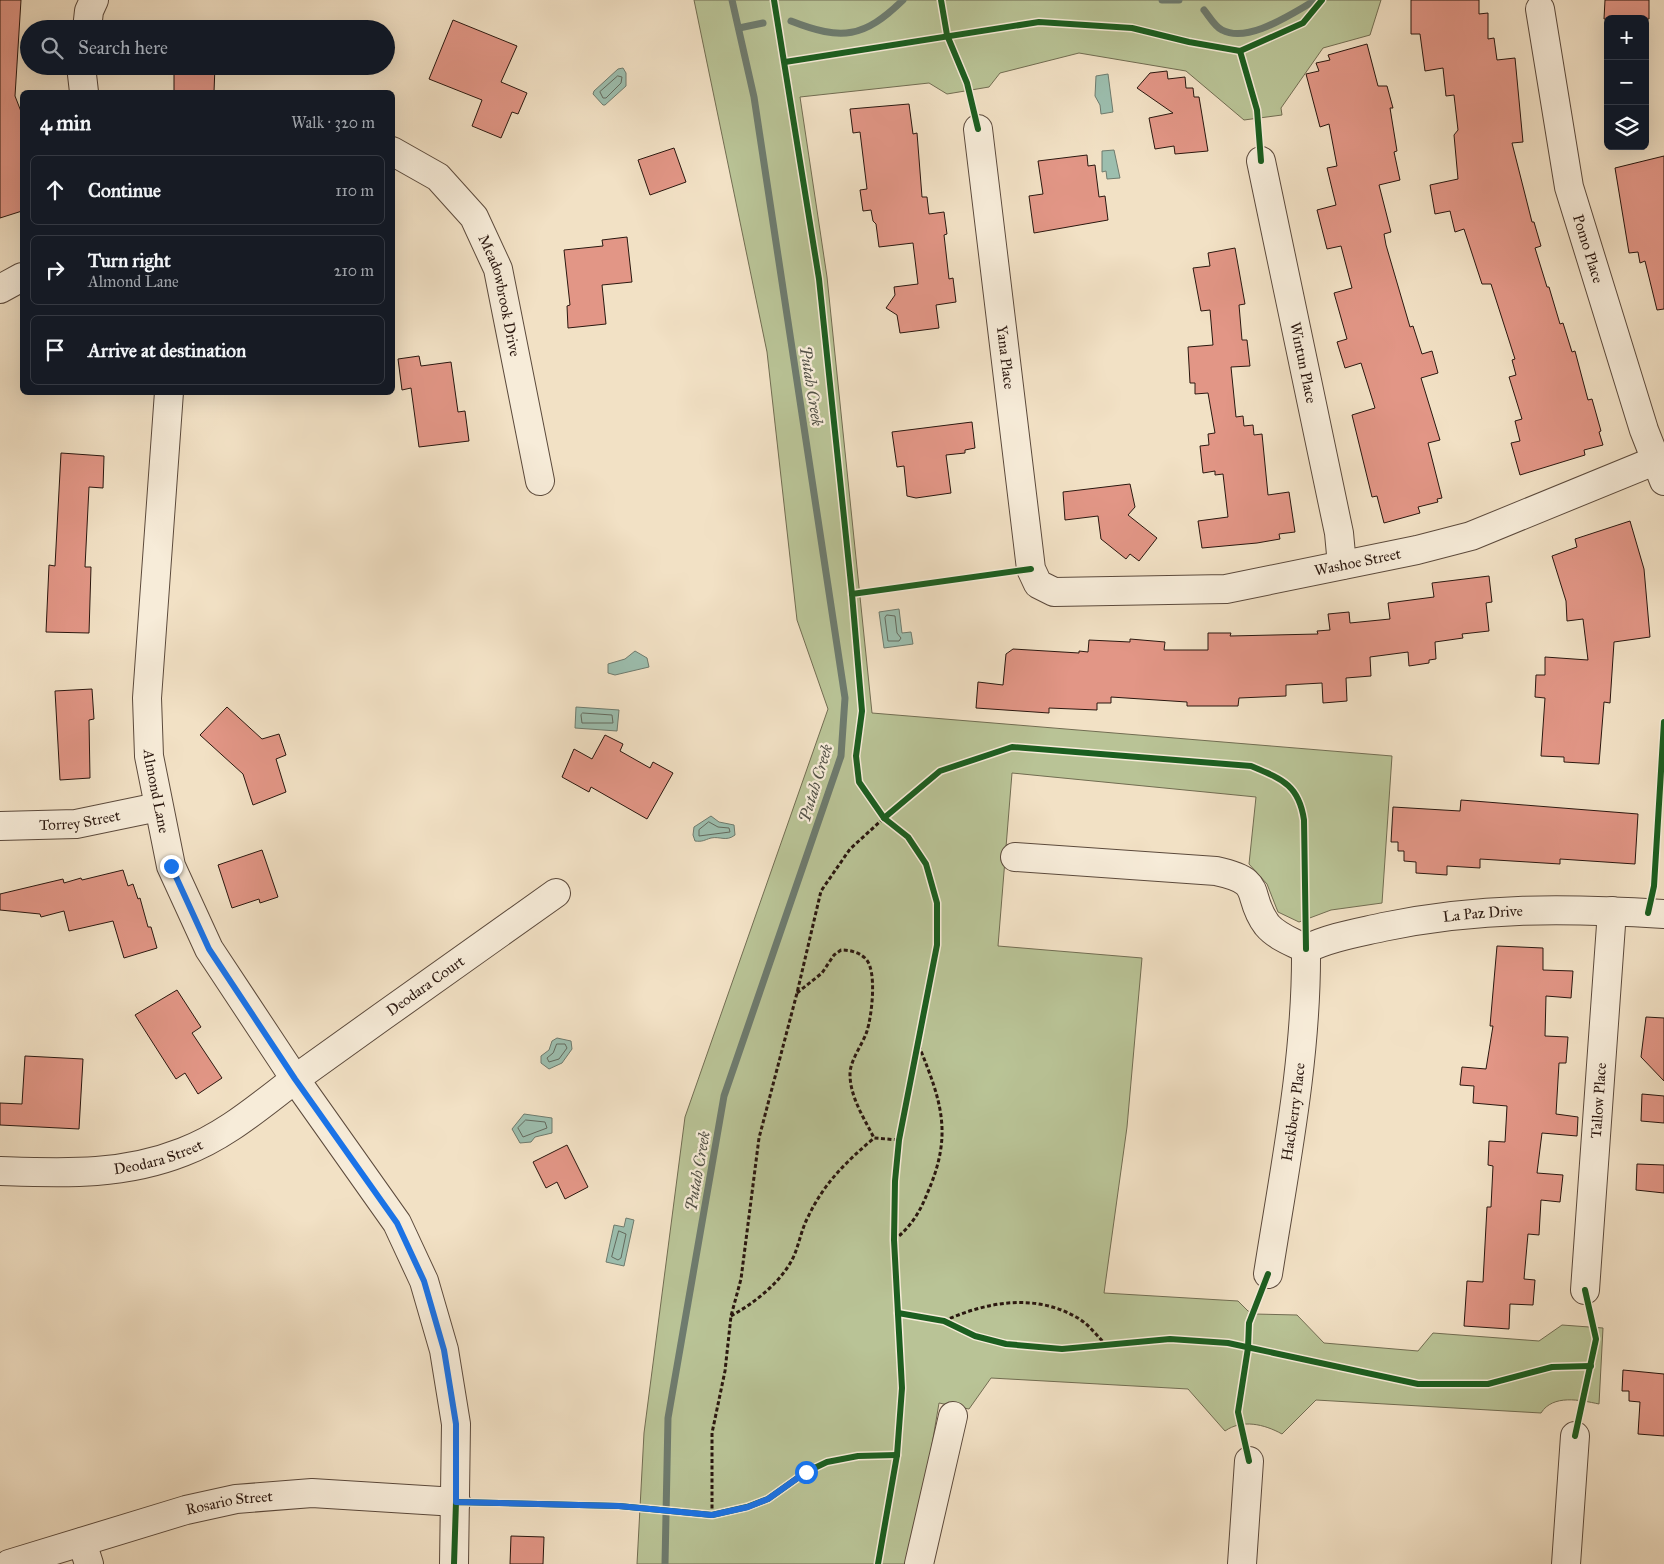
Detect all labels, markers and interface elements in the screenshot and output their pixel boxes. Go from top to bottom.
map controls [1604,15,1649,150]
button: + [1604,15,1649,60]
search box [20,20,395,75]
icon: search [38,34,66,62]
text: Search here [78,36,168,59]
button: − [1604,60,1649,105]
button: layers [1604,105,1649,150]
text: 4 min [40,110,91,136]
text: Walk · 320 m [291,113,375,132]
icon: ahead [41,176,69,204]
text: Continue [88,179,161,202]
text: 110 m [335,181,374,200]
street label: Pomo Place [1569,212,1607,285]
street label: Meadowbrook Drive [474,232,524,358]
text: Turn right [88,249,171,272]
icon: right [41,256,69,284]
text: 210 m [334,261,374,280]
text: Almond Lane [88,272,179,291]
street label: Wintun Place [1286,320,1321,405]
street label: Yana Place [993,324,1018,390]
icon: arrive [41,336,69,364]
text: Arrive at destination [88,339,246,362]
water label: Putah Creek [796,345,827,427]
street label: Washoe Street [1313,544,1403,580]
water label: Putah Creek [795,742,836,825]
street label: Almond Lane [140,748,173,835]
street label: Torrey Street [39,806,122,834]
route end [160,855,183,878]
street label: La Paz Drive [1442,902,1523,926]
street label: Deodara Court [383,951,469,1020]
street label: Hackberry Place [1278,1062,1309,1162]
street label: Tallow Place [1587,1062,1610,1139]
water label: Putah Creek [681,1130,714,1212]
street label: Deodara Street [113,1135,206,1178]
route start [795,1461,818,1484]
street label: Rosario Street [184,1487,274,1519]

